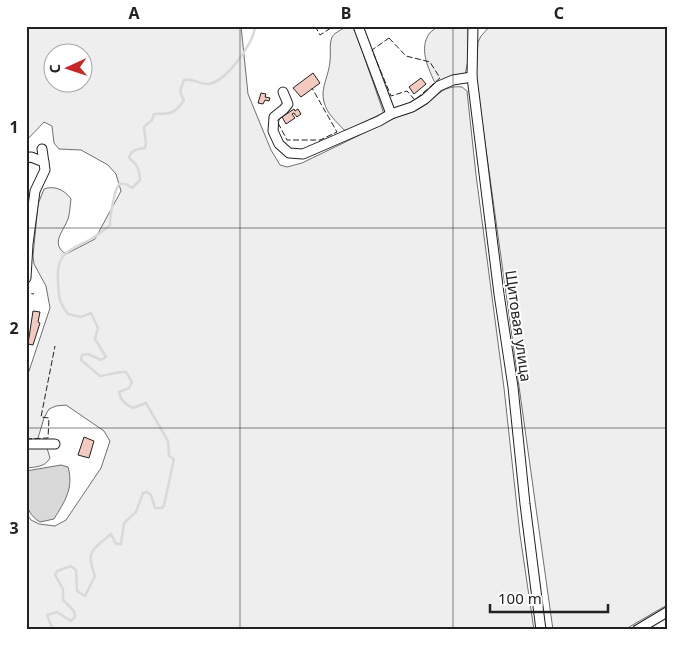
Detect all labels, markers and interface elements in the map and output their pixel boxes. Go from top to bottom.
text: A [128,2,140,24]
text: B [341,2,351,24]
text: C [554,2,564,24]
north arrow [42,42,92,92]
text: С [45,64,64,74]
text: 1 [9,116,19,138]
street label: Щитовая улица [501,269,537,383]
text: 2 [9,317,19,339]
text: 3 [9,517,19,539]
scale bar [490,581,608,613]
text: 100 m [498,588,542,608]

